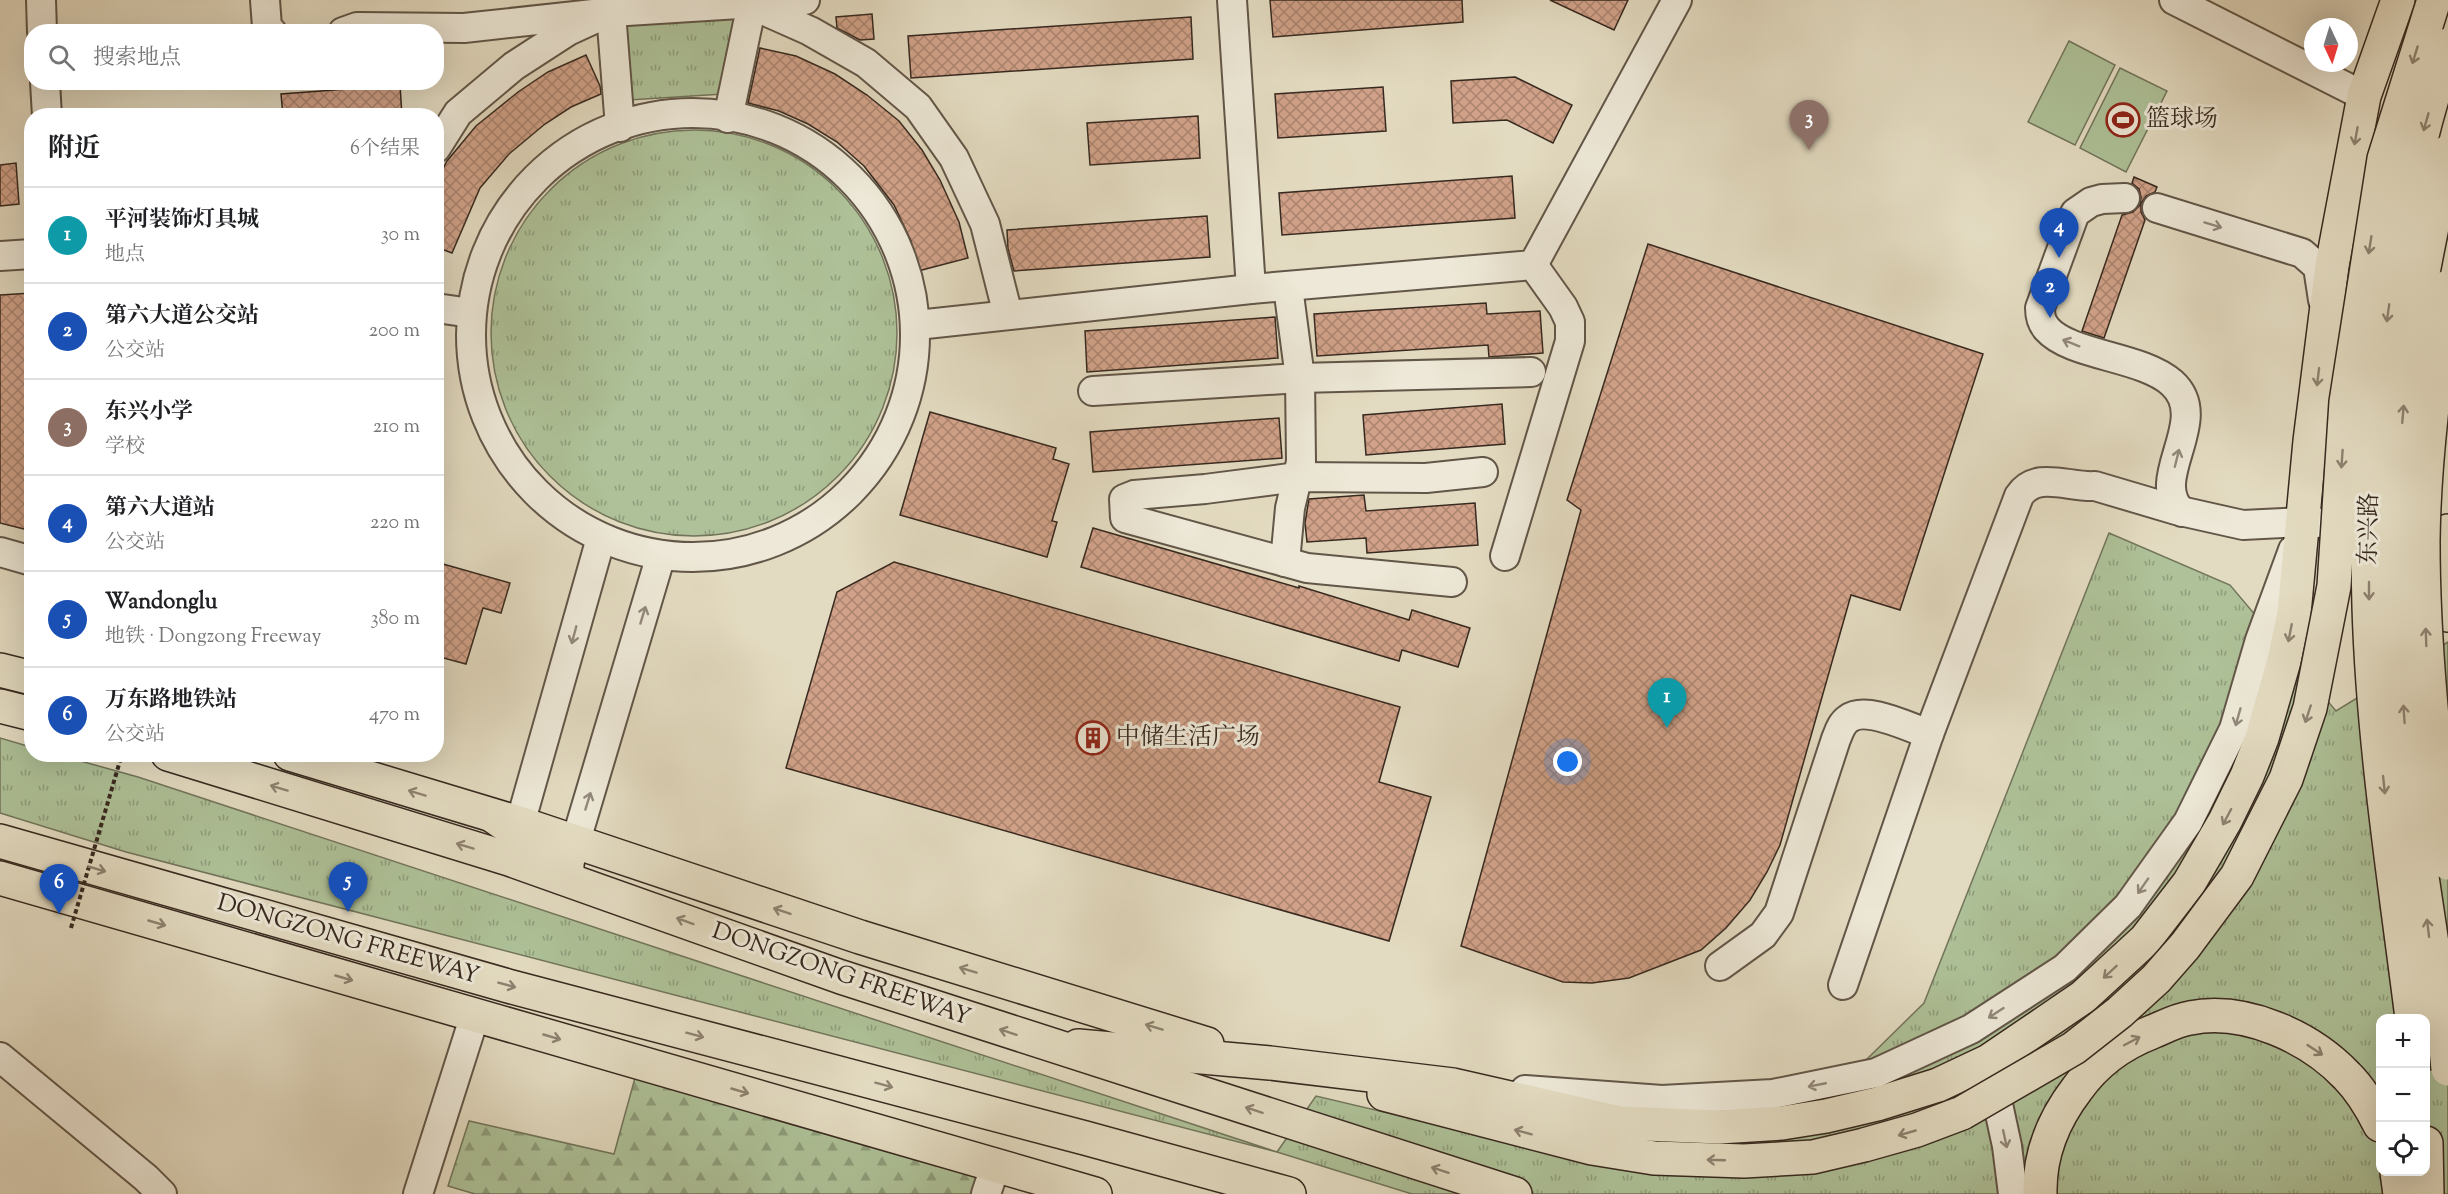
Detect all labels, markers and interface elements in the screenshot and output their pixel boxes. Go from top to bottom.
north arrow [2304,18,2358,72]
search box [24,24,444,90]
icon: search [45,41,78,74]
text: 搜索地点 [93,43,181,75]
one-way arrow [2409,45,2420,64]
pin: 3 [1790,100,1828,150]
sports icon: 篮球场 [2105,102,2141,138]
place label: 篮球场 [2146,103,2218,137]
one-way arrow [2420,112,2431,131]
one-way arrow [2350,125,2361,145]
text: 附近 [48,131,100,168]
text: 6个结果 [350,135,420,164]
text: 平河装饰灯具城 [105,205,259,237]
pin: 4 [2040,208,2078,258]
one-way arrow [2203,220,2222,231]
text: 1 [64,221,71,250]
text: 30 m [381,221,420,250]
one-way arrow [2365,234,2376,254]
text: 地点 [105,241,145,270]
pin: 2 [2030,268,2070,318]
text: 第六大道公交站 [105,301,259,333]
one-way arrow [2382,302,2393,322]
text: 2 [63,317,72,346]
text: 200 m [369,317,420,346]
text: 公交站 [105,337,165,366]
one-way arrow [2062,337,2081,348]
one-way arrow [2312,366,2323,386]
text: 东兴小学 [105,397,193,429]
one-way arrow [2398,404,2409,424]
text: 3 [63,413,72,442]
text: 210 m [373,413,420,442]
text: 学校 [105,433,145,462]
one-way arrow [2337,448,2348,468]
one-way arrow [2172,449,2184,468]
text: 第六大道站 [105,493,215,525]
street label: 东兴路 [2352,493,2388,565]
text: 4 [62,509,73,538]
text: 220 m [370,509,420,538]
text: 公交站 [105,529,165,558]
one-way arrow [2363,580,2375,600]
text: Wandonglu [105,587,217,619]
text: 5 [64,605,71,634]
text: 380 m [371,605,420,634]
one-way arrow [638,605,649,624]
text: 地铁 · Dongzong Freeway [105,623,321,652]
one-way arrow [2284,623,2295,642]
one-way arrow [568,625,579,644]
one-way arrow [2420,628,2431,648]
pin: 1 [1648,678,1686,728]
text: 万东路地铁站 [105,685,237,717]
text: 6 [63,701,72,730]
text: 470 m [369,701,420,730]
one-way arrow [2302,704,2313,723]
one-way arrow [2398,704,2409,724]
one-way arrow [2232,707,2243,726]
building icon: 中储生活广场 [1075,720,1111,756]
text: 公交站 [105,721,165,750]
place label: 中储生活广场 [1116,721,1260,755]
your location [1553,747,1582,776]
one-way arrow [2379,775,2390,795]
one-way arrow [270,782,289,793]
one-way arrow [408,787,427,798]
one-way arrow [582,792,594,811]
one-way arrow [2220,807,2232,825]
one-way arrow [456,840,475,851]
pin: 5 [328,862,368,912]
pin: 6 [40,864,78,914]
one-way arrow [87,864,106,875]
one-way arrow [2137,878,2149,894]
street label: DONGZONG FREEWAY [213,886,483,994]
one-way arrow [773,904,792,915]
one-way arrow [676,914,695,925]
street label: DONGZONG FREEWAY [707,915,975,1035]
one-way arrow [147,918,166,930]
one-way arrow [2423,919,2434,939]
one-way arrow [959,964,978,975]
one-way arrow [2103,964,2118,979]
one-way arrow [334,972,353,984]
one-way arrow [497,980,516,991]
one-way arrow [1988,1007,2005,1019]
map controls [2376,1014,2430,1176]
button: + [2376,1014,2430,1068]
one-way arrow [1145,1021,1164,1032]
one-way arrow [999,1025,1018,1036]
one-way arrow [685,1030,704,1041]
one-way arrow [542,1032,561,1043]
one-way arrow [2123,1035,2140,1047]
one-way arrow [2307,1044,2323,1056]
button: − [2376,1068,2430,1122]
one-way arrow [874,1079,893,1091]
one-way arrow [1808,1080,1827,1091]
one-way arrow [730,1086,749,1097]
one-way arrow [1245,1104,1264,1115]
button: locate [2376,1122,2430,1176]
one-way arrow [1514,1125,1533,1137]
one-way arrow [1898,1128,1917,1139]
one-way arrow [2000,1129,2012,1148]
one-way arrow [1706,1155,1726,1166]
one-way arrow [1431,1164,1450,1175]

